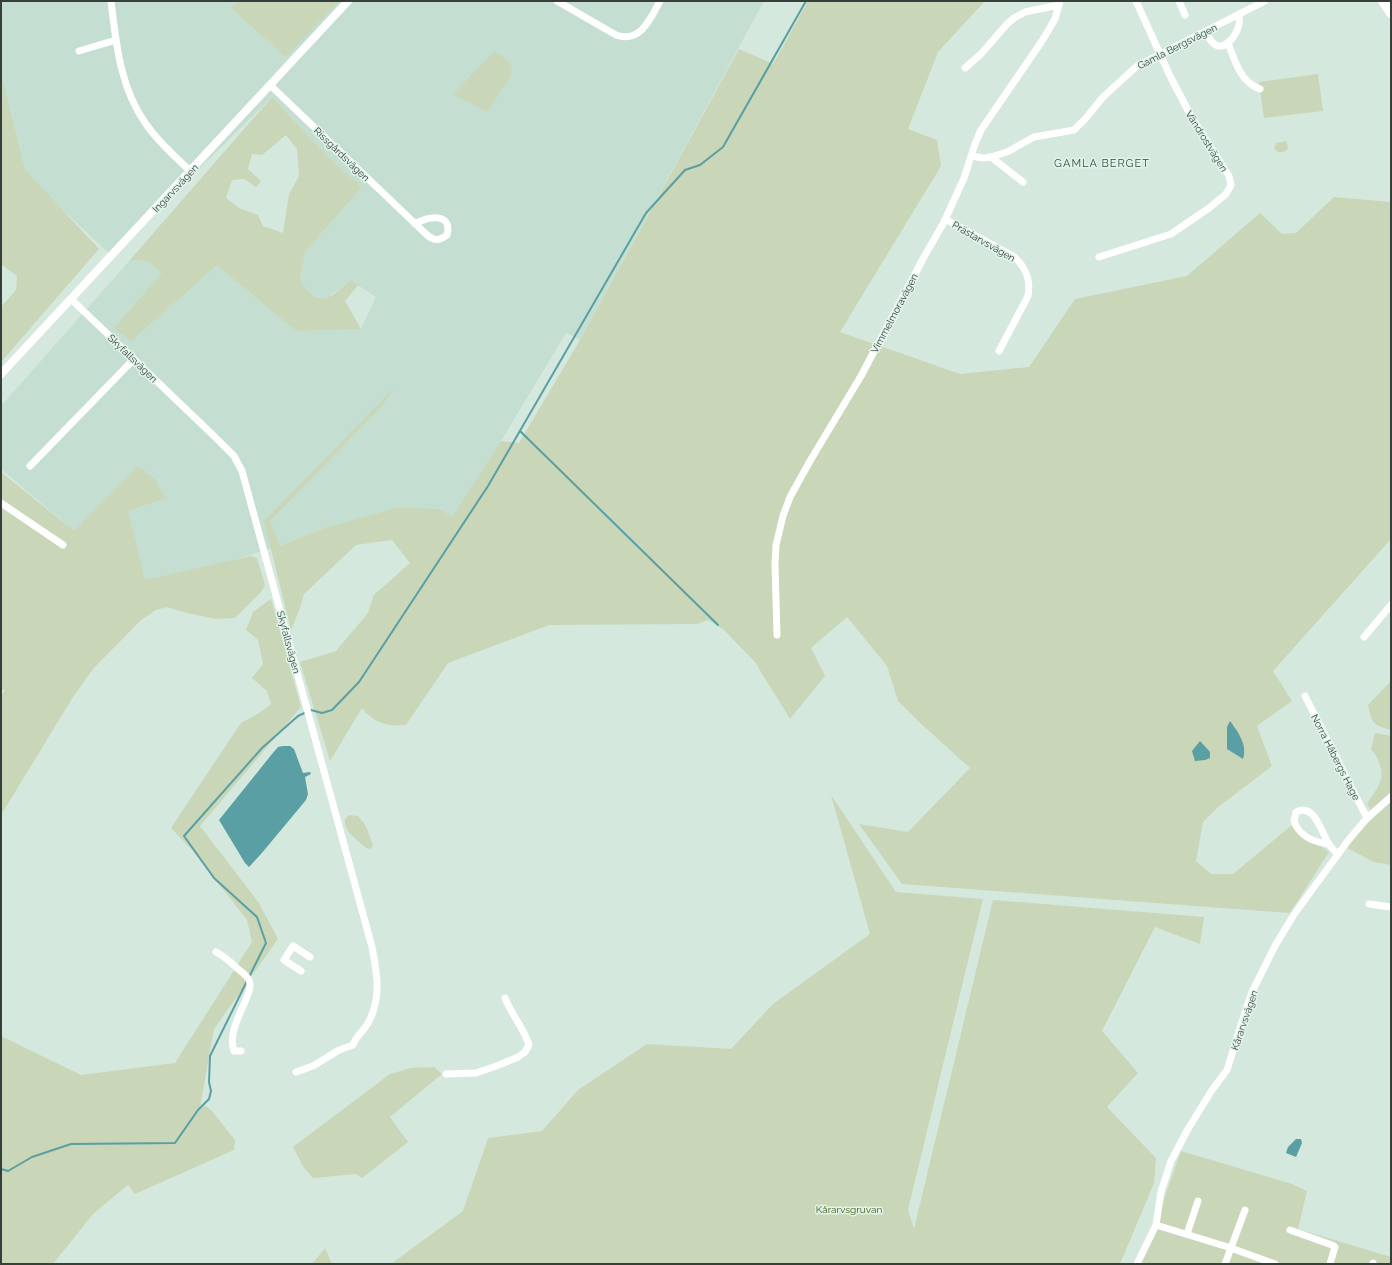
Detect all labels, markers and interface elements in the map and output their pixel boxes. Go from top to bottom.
street label: Gamla Bergsvägen [1136,22,1219,71]
street label: Vändrostvägen [1183,109,1230,174]
street label: Rissgårdsvägen [312,125,372,184]
district label: GAMLA BERGET [1054,157,1150,170]
street label: Ingarvsvägen [150,162,201,215]
street label: Prästarvsvägen [950,219,1017,264]
street label: Vimmelmoravägen [869,271,920,355]
street label: Skyfallsvägen [106,332,160,385]
street label: Skyfallsvägen [275,610,302,675]
street label: Norra Håbergs Hage [1309,712,1362,802]
street label: Kårarvsvägen [1229,989,1260,1052]
park label: Kårarvsgruvan [816,1204,882,1215]

